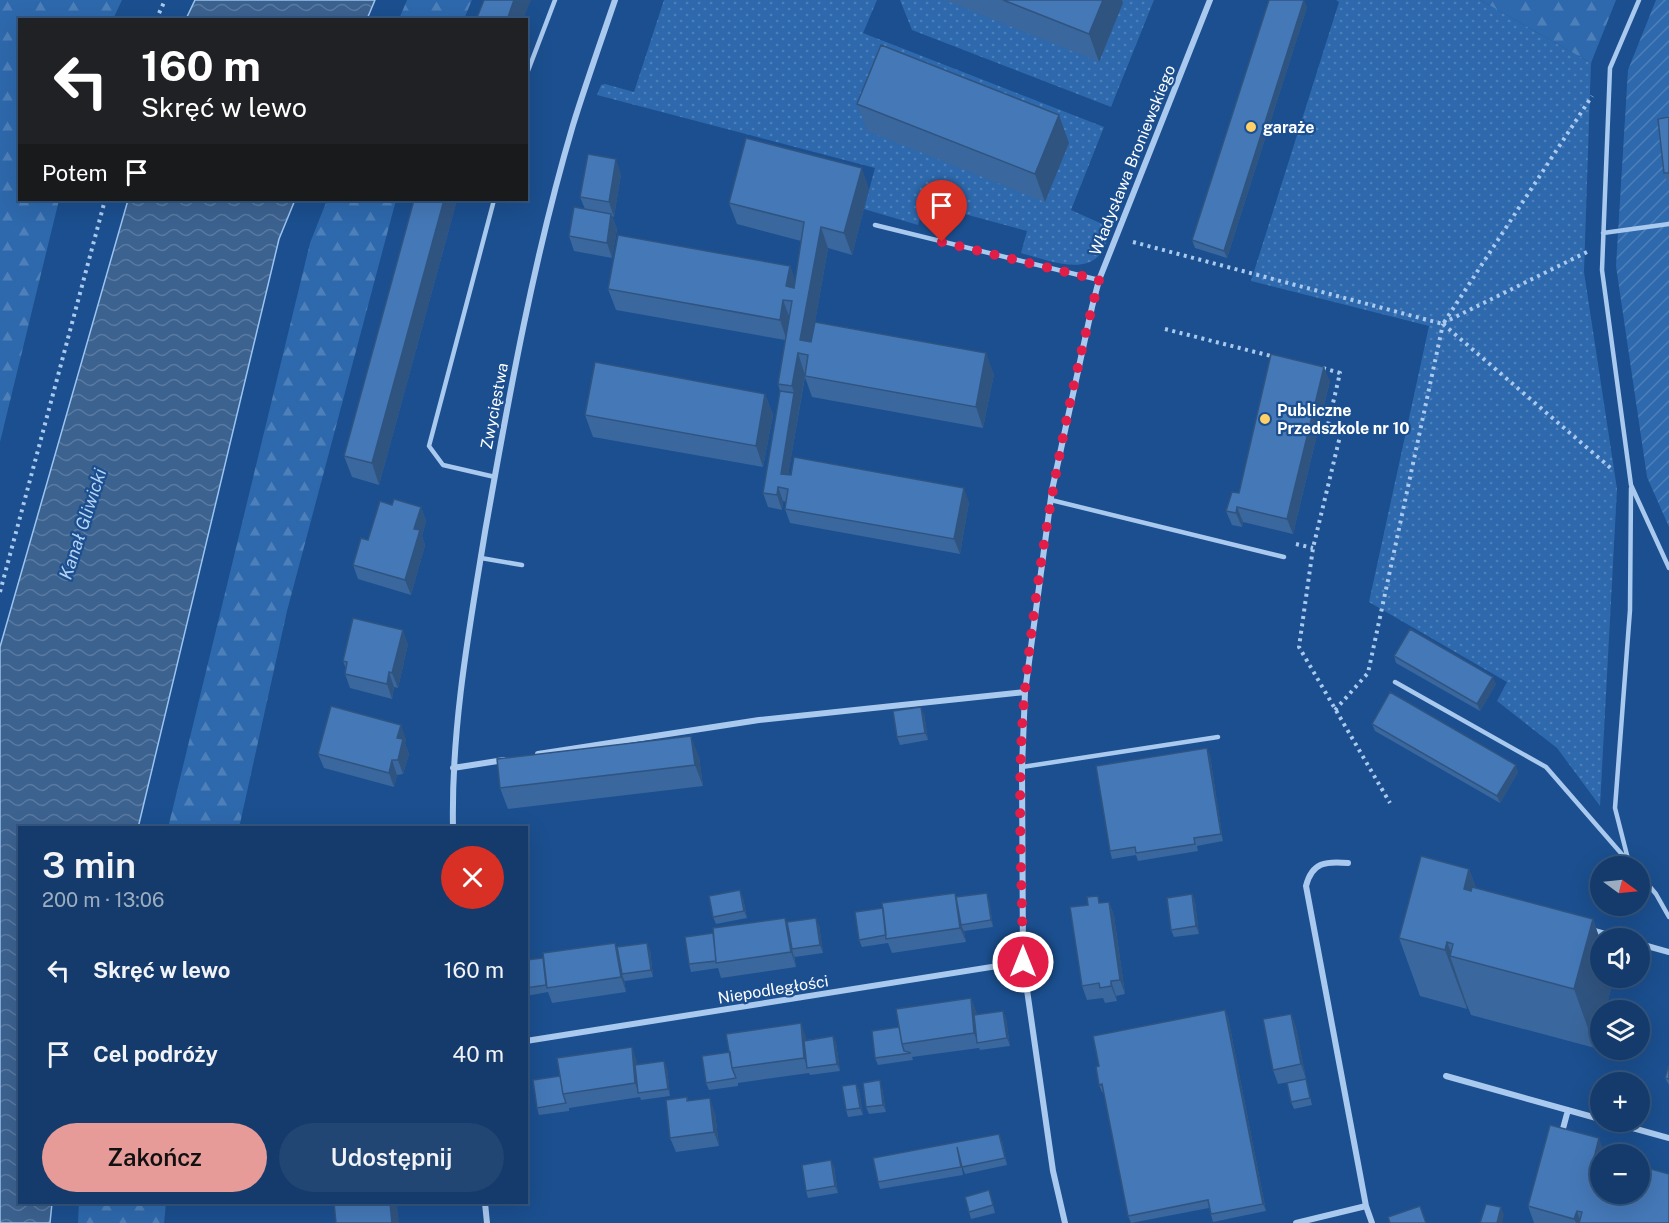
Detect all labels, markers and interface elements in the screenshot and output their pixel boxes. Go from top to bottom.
text: 160 m [141,41,261,90]
icon: left [42,42,120,120]
street label: Władysława Broniewskiego [1086,62,1179,258]
text: Skręć w lewo [141,91,307,123]
place label: garaże [1263,118,1314,137]
marker: garaże [1244,120,1258,134]
icon: arrive [120,156,153,189]
text: Potem [42,160,108,186]
pin [916,180,967,242]
icon: arrive [925,189,958,222]
street label: Zwycięstwa [477,361,512,451]
place label: Publiczne Przedszkole nr 10 [1277,401,1410,438]
marker: Publiczne Przedszkole nr 10 [1258,412,1272,426]
water label: Kanał Gliwicki [55,465,111,582]
text: 3 min [42,844,136,886]
button: close [441,846,504,909]
north arrow [1590,856,1650,916]
map controls [1590,856,1650,1204]
text: 200 m · 13:06 [42,888,164,912]
button: sound [1590,928,1650,988]
position arrow [991,930,1055,994]
icon: left [42,954,75,987]
text: Skręć w lewo [93,957,230,983]
text: 160 m [444,957,504,983]
street label: Niepodległości [716,971,830,1008]
button: layers [1590,1000,1650,1060]
icon: arrive [42,1038,75,1071]
text: Cel podróży [93,1041,218,1067]
text: 40 m [452,1041,504,1067]
button: + [1590,1072,1650,1132]
button: Zakończ [42,1123,267,1192]
button: Udostępnij [279,1123,504,1192]
button: − [1590,1144,1650,1204]

